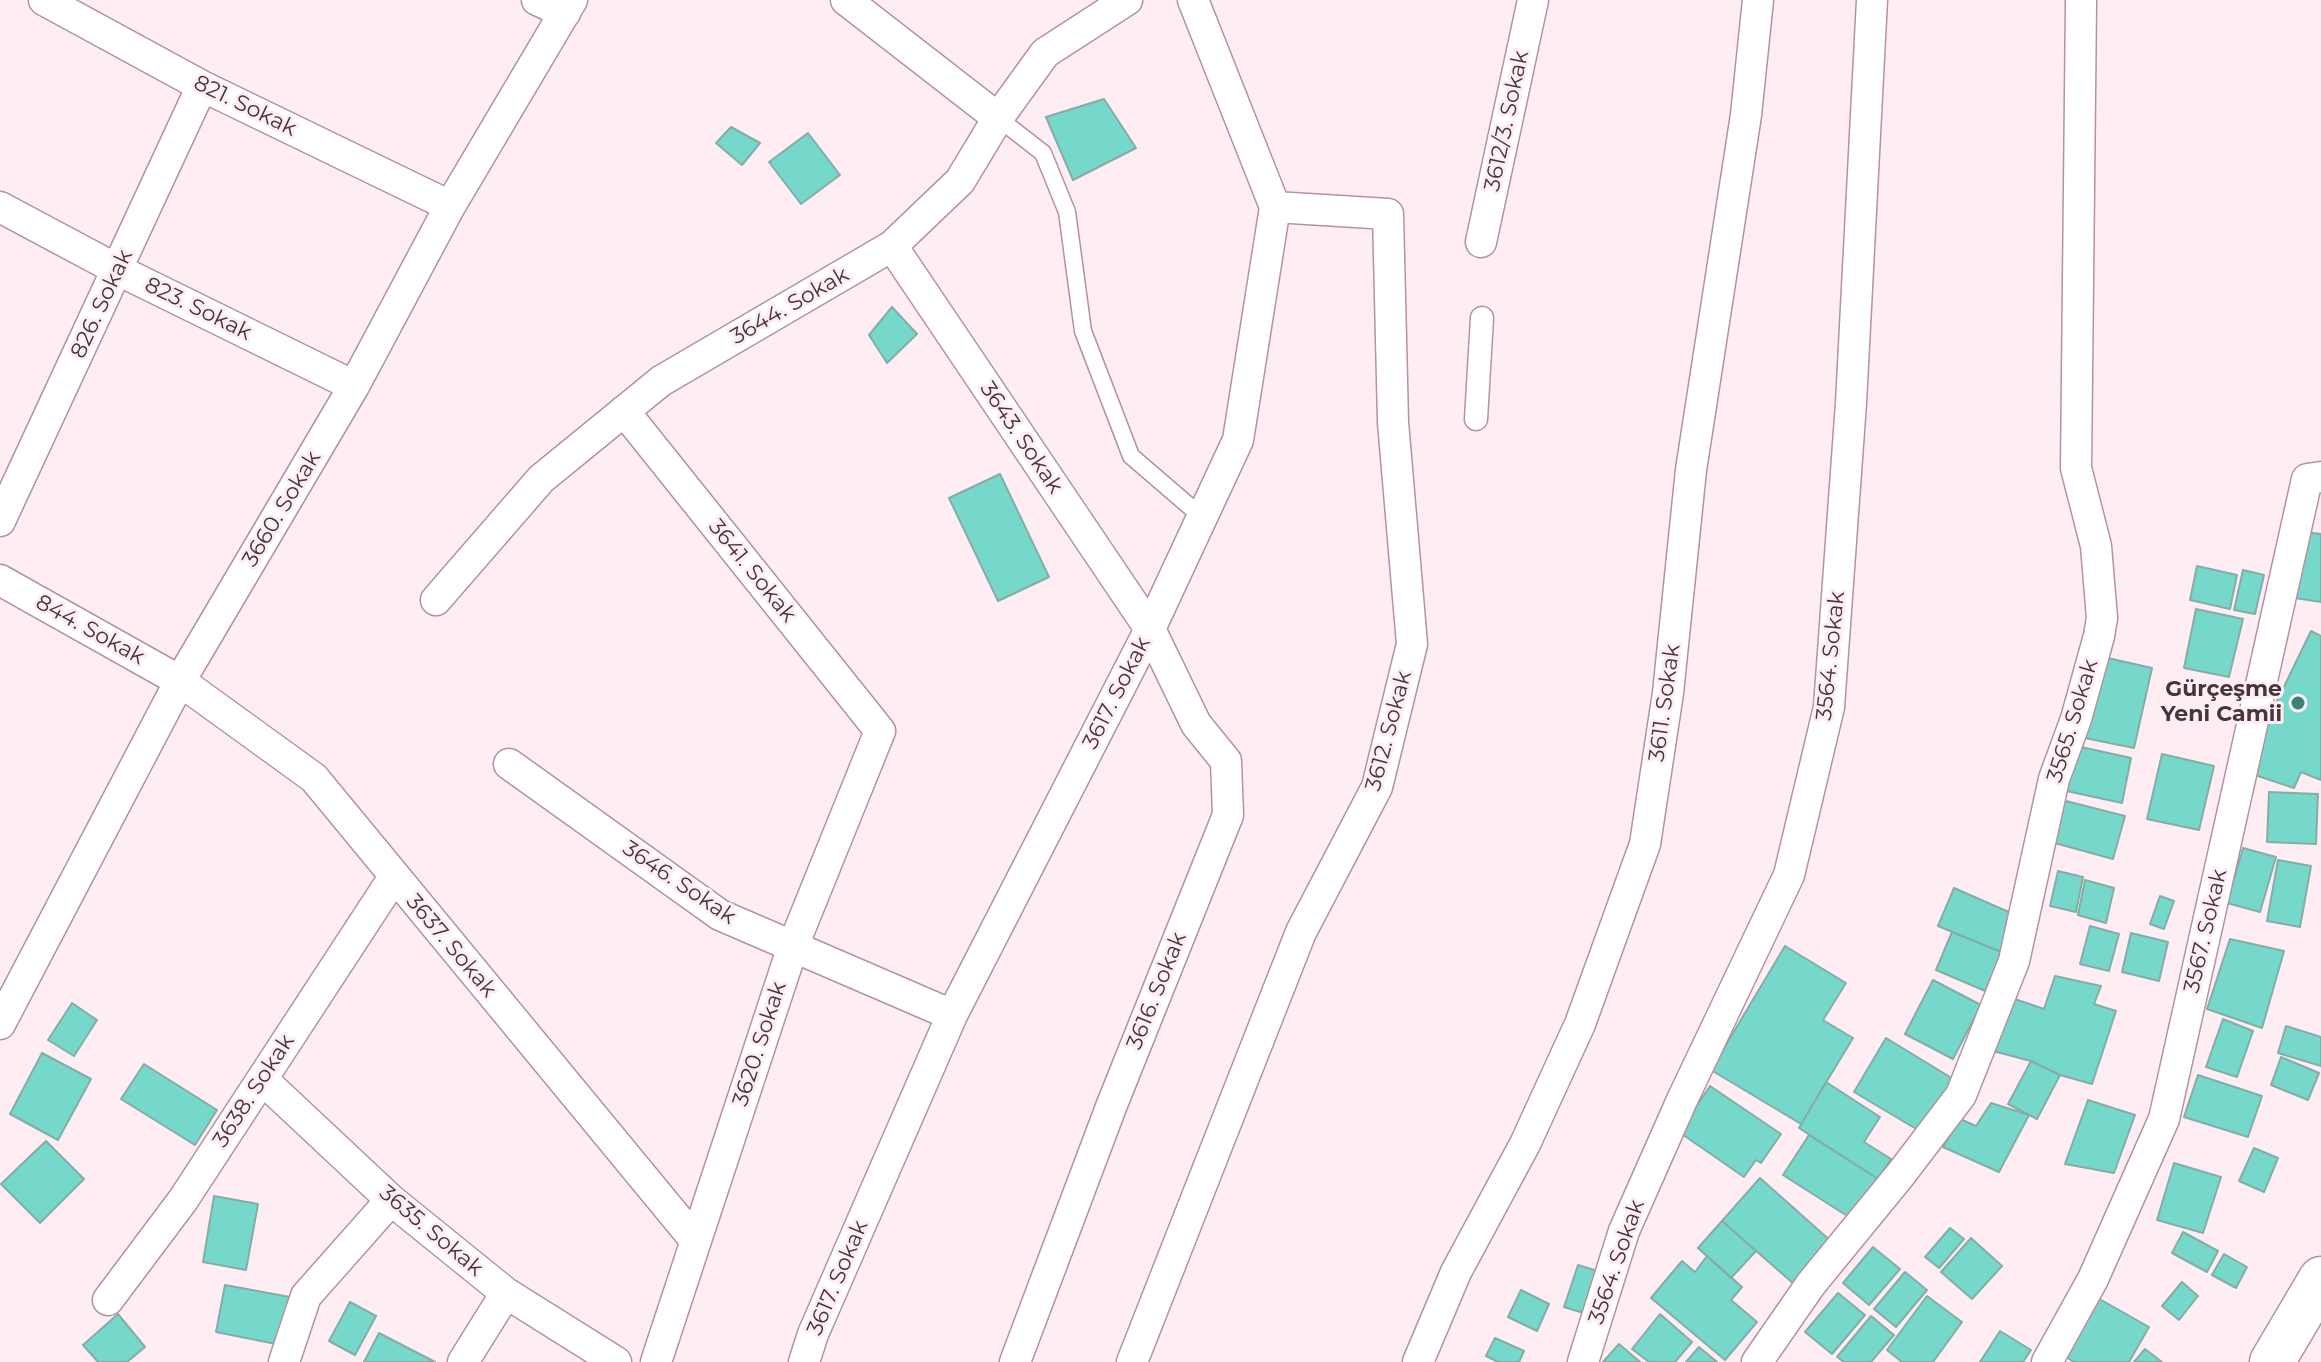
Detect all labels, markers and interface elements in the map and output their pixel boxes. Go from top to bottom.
street label: 3612/3. Sokak [1479,48,1535,194]
street label: 821. Sokak [189,70,301,142]
street label: 826. Sokak [65,245,139,363]
street label: 3644. Sokak [726,262,854,350]
street label: 823. Sokak [140,272,256,346]
street label: 3643. Sokak [974,377,1068,499]
street label: 3660. Sokak [237,446,327,572]
street label: 3641. Sokak [703,514,801,628]
street label: 844. Sokak [31,589,149,671]
street label: 3564. Sokak [1811,590,1851,722]
street label: 3617. Sokak [1077,632,1157,754]
street label: 3611. Sokak [1644,642,1686,764]
street label: 3565. Sokak [2042,656,2104,786]
street label: 3612. Sokak [1360,668,1418,794]
place label: Gürçeşme Yeni Camii [2161,677,2282,728]
marker: Gürçeşme Yeni Camii [2289,694,2307,712]
street label: 3646. Sokak [617,835,741,931]
street label: 3567. Sokak [2179,866,2233,996]
street label: 3637. Sokak [400,889,502,1003]
street label: 3616. Sokak [1121,928,1193,1054]
street label: 3620. Sokak [727,978,793,1110]
street label: 3638. Sokak [208,1030,300,1152]
street label: 3635. Sokak [374,1180,488,1282]
street label: 3564. Sokak [1583,1196,1651,1328]
street label: 3617. Sokak [802,1217,874,1339]

